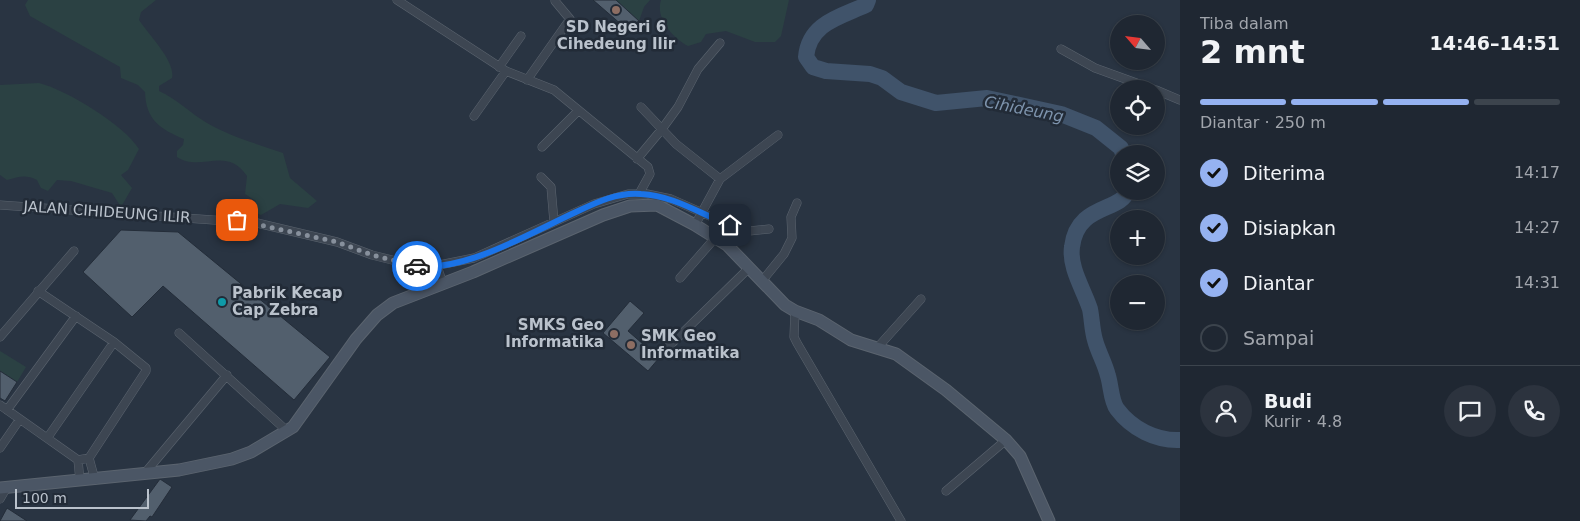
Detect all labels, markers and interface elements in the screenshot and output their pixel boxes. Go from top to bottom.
marker: SD Negeri 6 Cihedeung Ilir [610,4,622,16]
text: Tiba dalam [1200,14,1289,33]
north arrow [1110,15,1165,70]
map controls [1110,15,1165,330]
place label: SD Negeri 6 Cihedeung Ilir [557,18,676,53]
text: 14:46–14:51 [1430,32,1560,54]
text: 2 mnt [1200,33,1305,71]
button: locate [1110,80,1165,135]
water label: Cihideung [983,92,1065,126]
text: Diantar · 250 m [1200,113,1326,132]
button: layers [1110,145,1165,200]
icon: check [1200,159,1228,187]
text: Diterima [1243,162,1325,184]
text: 14:17 [1514,163,1560,182]
street label: JALAN CIHIDEUNG ILIR [22,197,191,227]
pin [216,199,258,241]
pin [709,204,751,246]
icon: bag [223,206,251,234]
button: + [1110,210,1165,265]
icon: home [716,211,744,239]
icon: check [1200,214,1228,242]
text: Disiapkan [1243,217,1336,239]
text: 14:27 [1514,218,1560,237]
courier [392,241,442,291]
icon: car [403,252,431,280]
icon: check [1200,269,1228,297]
text: Diantar [1243,272,1314,294]
text: 14:31 [1514,273,1560,292]
button: − [1110,275,1165,330]
place label: Pabrik Kecap Cap Zebra [232,284,343,319]
marker: Pabrik Kecap Cap Zebra [216,296,228,308]
place label: SMKS Geo Informatika [505,316,604,351]
place label: SMK Geo Informatika [641,327,740,362]
text: Sampai [1243,327,1314,349]
marker: SMKS Geo Informatika [608,328,620,340]
marker: SMK Geo Informatika [625,339,637,351]
button: person [1200,385,1252,437]
button: chat [1444,385,1496,437]
button: phone [1508,385,1560,437]
text: Budi [1264,390,1312,412]
text: Kurir · 4.8 [1264,412,1342,431]
scale bar [15,486,149,509]
text: 100 m [22,490,67,506]

